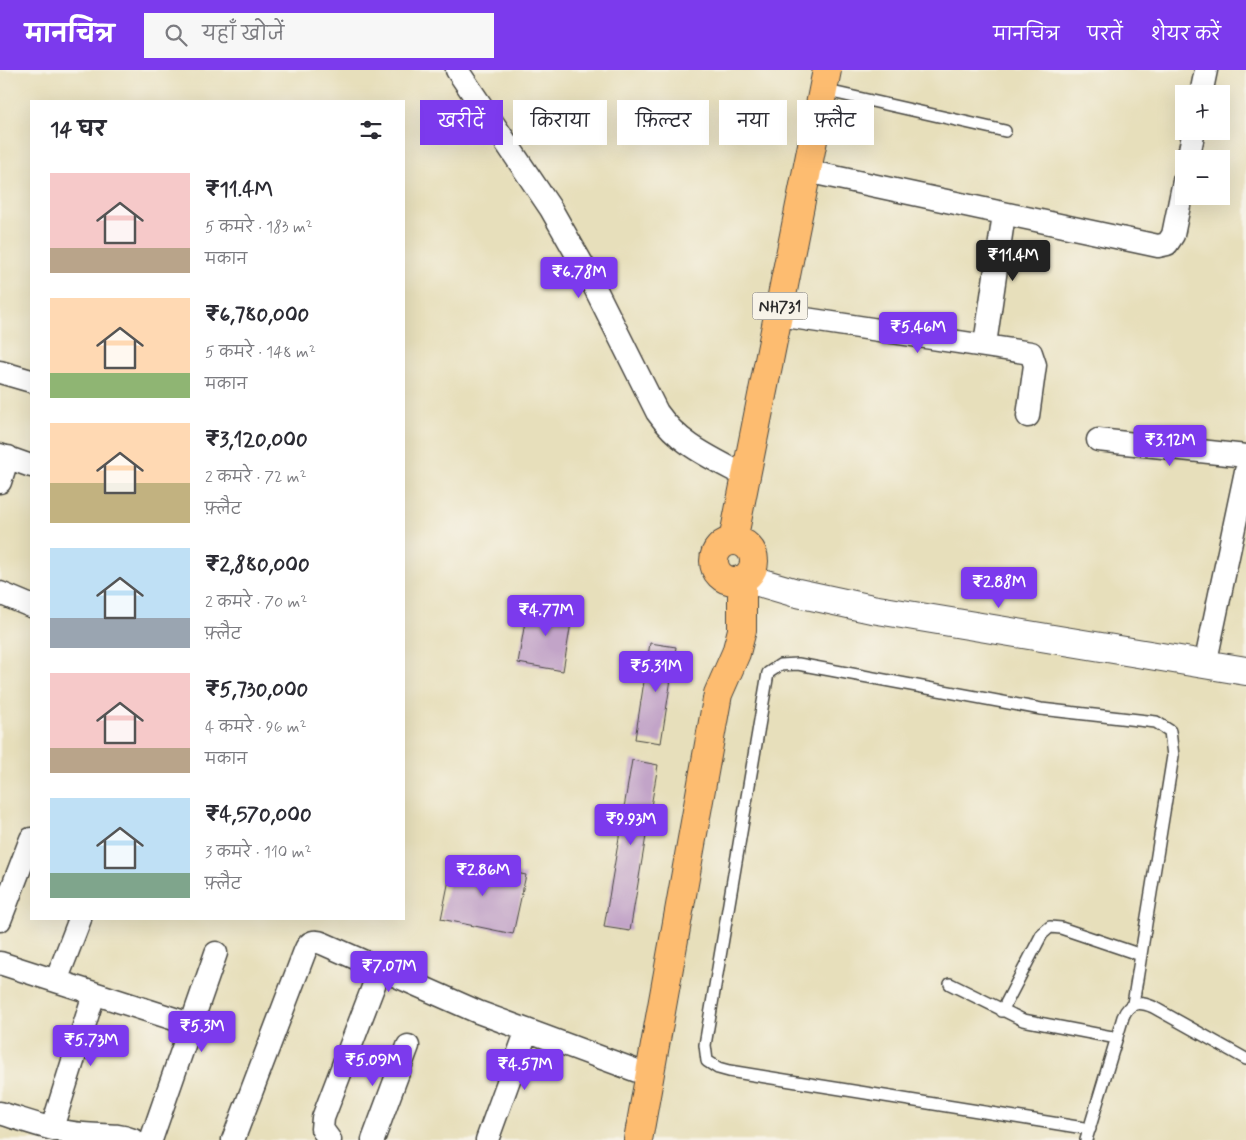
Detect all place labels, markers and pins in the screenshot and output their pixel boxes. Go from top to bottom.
pin: ₹11.4M [972,240,1054,282]
pin: ₹6.78M [538,256,620,299]
pin: ₹5.46M [877,312,959,354]
pin: ₹3.12M [1129,424,1211,467]
pin: ₹2.88M [958,566,1040,609]
pin: ₹4.77M [505,594,587,637]
pin: ₹5.31M [615,650,697,693]
pin: ₹9.93M [590,804,672,846]
pin: ₹2.86M [442,854,524,897]
pin: ₹7.07M [348,950,430,993]
pin: ₹5.3M [167,1010,237,1053]
pin: ₹5.73M [50,1024,132,1067]
pin: ₹5.09M [332,1044,414,1087]
pin: ₹4.57M [484,1048,566,1091]

